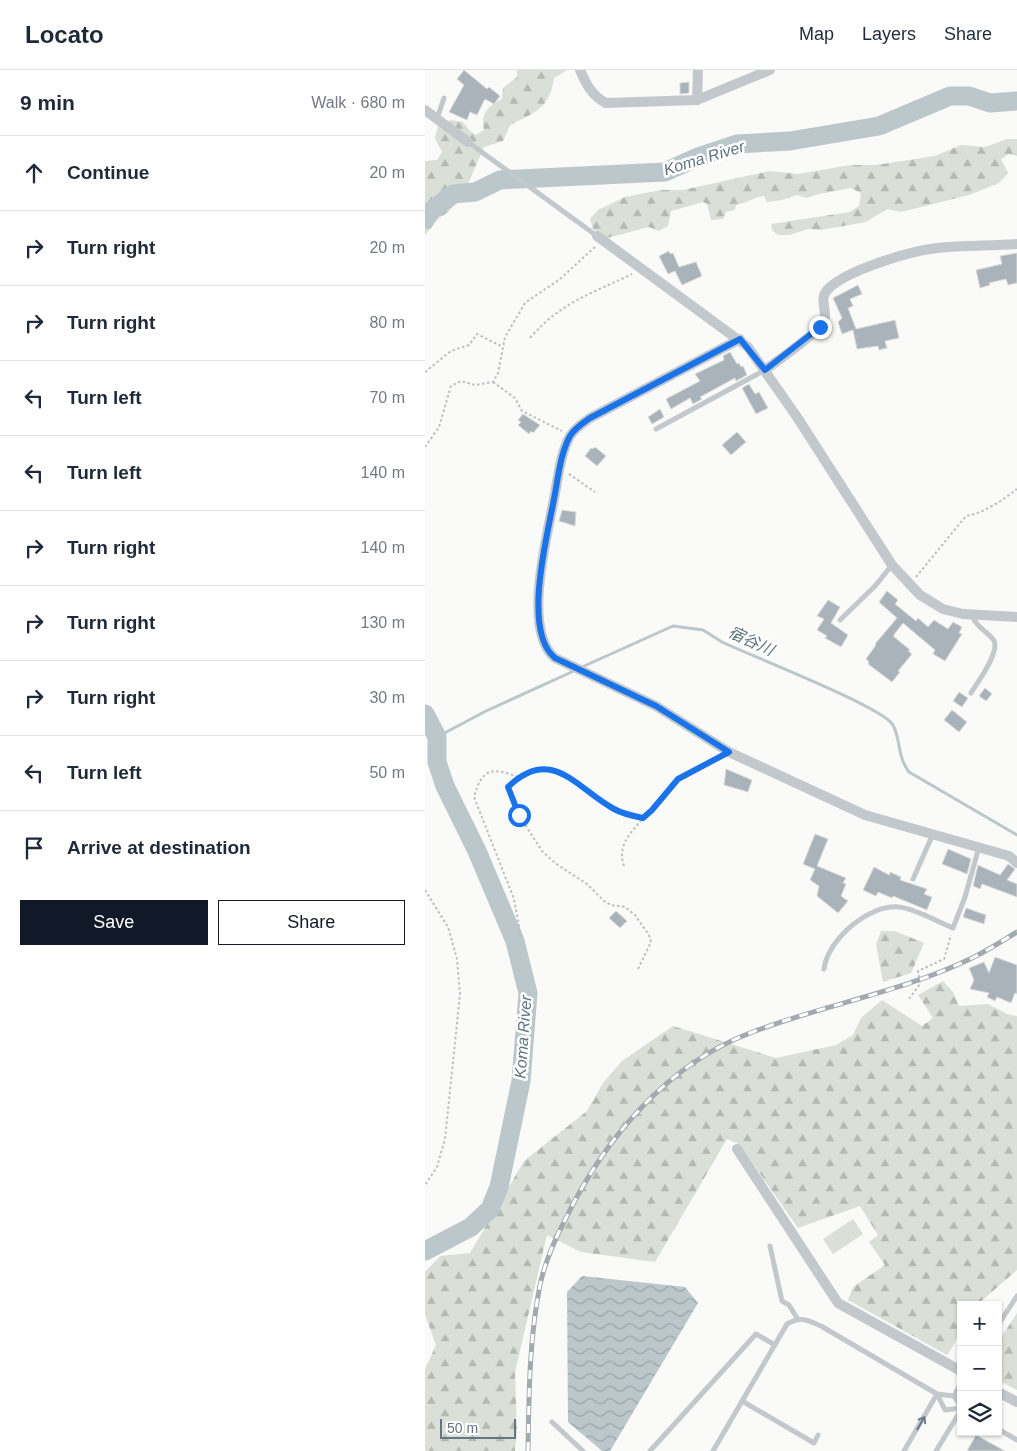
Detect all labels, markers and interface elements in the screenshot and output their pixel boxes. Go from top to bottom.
text: Locato [25,21,104,48]
text: Map [799,24,834,44]
text: Layers [862,24,916,44]
text: Share [944,24,992,44]
text: 9 min [20,91,75,114]
text: Walk · 680 m [311,94,405,111]
water label: Koma River [662,137,747,178]
icon: ahead [20,159,48,187]
text: Continue [67,162,149,183]
text: 20 m [369,164,405,181]
icon: right [20,234,48,262]
text: Turn right [67,237,155,258]
text: 20 m [369,239,405,256]
icon: right [20,309,48,337]
text: Turn right [67,312,155,333]
text: 80 m [369,314,405,331]
route end [809,316,832,339]
icon: left [20,384,48,412]
text: Turn left [67,387,142,408]
text: 70 m [369,389,405,406]
icon: left [20,459,48,487]
text: Turn left [67,462,142,483]
text: 140 m [361,464,405,481]
icon: right [20,534,48,562]
text: Turn right [67,537,155,558]
text: 140 m [361,539,405,556]
icon: right [20,609,48,637]
text: Turn right [67,612,155,633]
text: 130 m [361,614,405,631]
water label: 宿谷川 [726,623,778,660]
icon: right [20,684,48,712]
text: Turn right [67,687,155,708]
text: 30 m [369,689,405,706]
icon: left [20,759,48,787]
text: Turn left [67,762,142,783]
text: 50 m [369,764,405,781]
route start [508,804,531,827]
icon: arrive [20,834,48,862]
text: Arrive at destination [67,837,251,858]
button: Save [20,900,208,945]
button: Share [218,900,405,945]
water label: Koma River [512,994,534,1079]
map controls [957,1301,1002,1436]
button: + [957,1301,1002,1346]
button: − [957,1346,1002,1391]
button: layers [957,1391,1002,1436]
scale bar [440,1416,516,1439]
one-way arrow [916,1416,926,1430]
text: 50 m [447,1420,478,1436]

